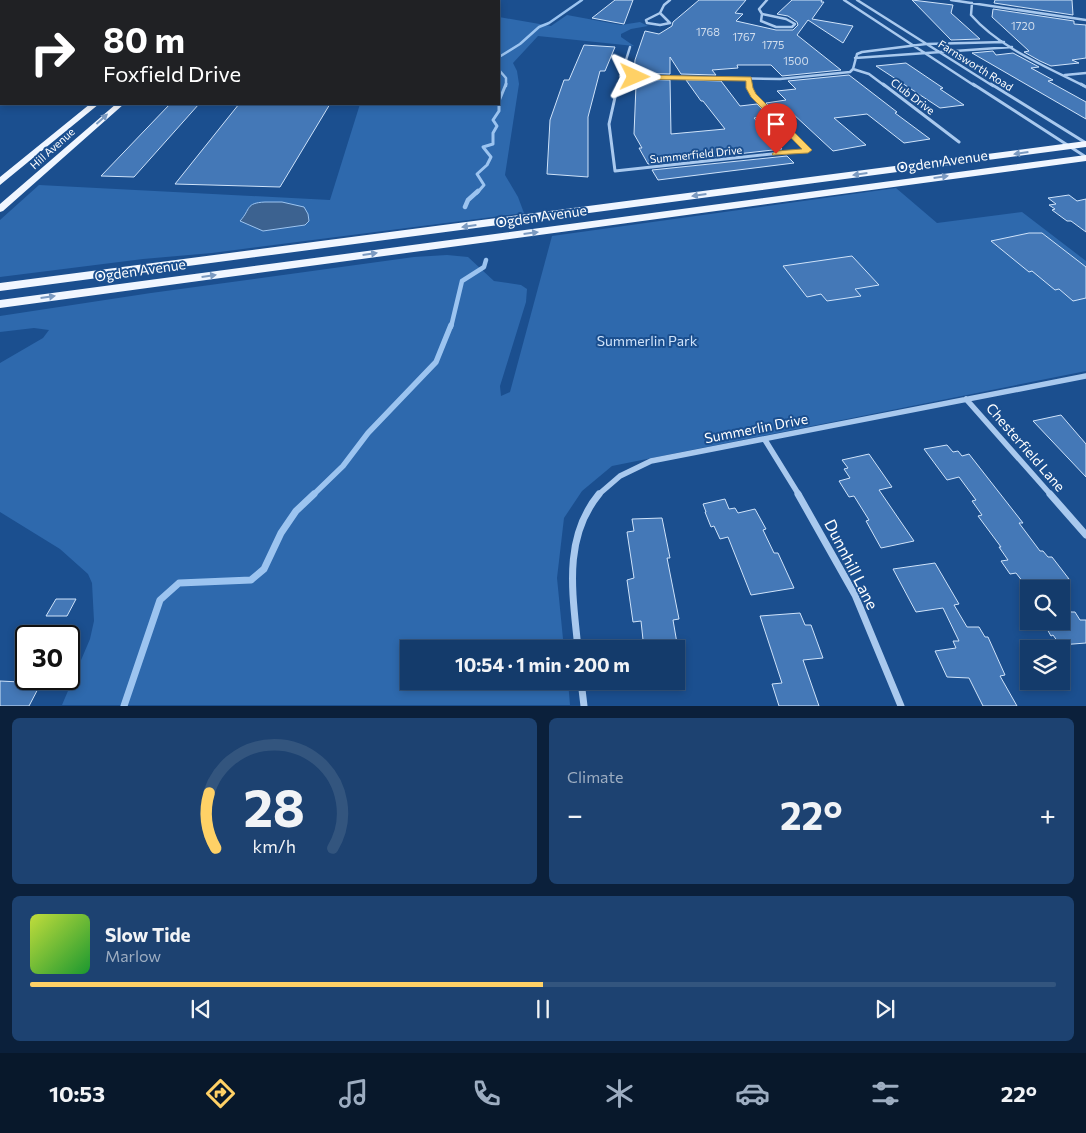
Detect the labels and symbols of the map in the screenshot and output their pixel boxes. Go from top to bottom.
house number: 1720 [1011,19,1035,32]
house number: 1768 [696,25,720,38]
house number: 1767 [733,30,756,43]
street label: Farnsworth Road [936,37,1016,93]
house number: 1775 [762,38,784,51]
position arrow [608,50,660,102]
house number: 1500 [783,54,809,67]
street label: Club Drive [888,75,938,117]
pin [755,103,797,154]
one-way arrow [96,113,108,125]
street label: Hill Avenue [27,124,77,171]
street label: Summerfield Drive [649,143,743,165]
street label: Ogden Avenue [895,146,989,176]
one-way arrow [1013,149,1029,157]
one-way arrow [852,170,868,178]
one-way arrow [934,172,950,180]
one-way arrow [691,192,707,200]
street label: Ogden Avenue [494,201,588,231]
one-way arrow [460,222,476,230]
one-way arrow [524,228,540,236]
one-way arrow [363,249,379,257]
street label: Ogden Avenue [93,255,187,285]
one-way arrow [202,272,218,280]
one-way arrow [41,293,57,301]
park label: Summerlin Park [597,332,698,349]
street label: Chesterfield Lane [983,399,1069,495]
street label: Summerlin Drive [703,410,809,446]
street label: Dunnhill Lane [821,516,883,612]
speed limit sign: 30 [15,625,80,690]

